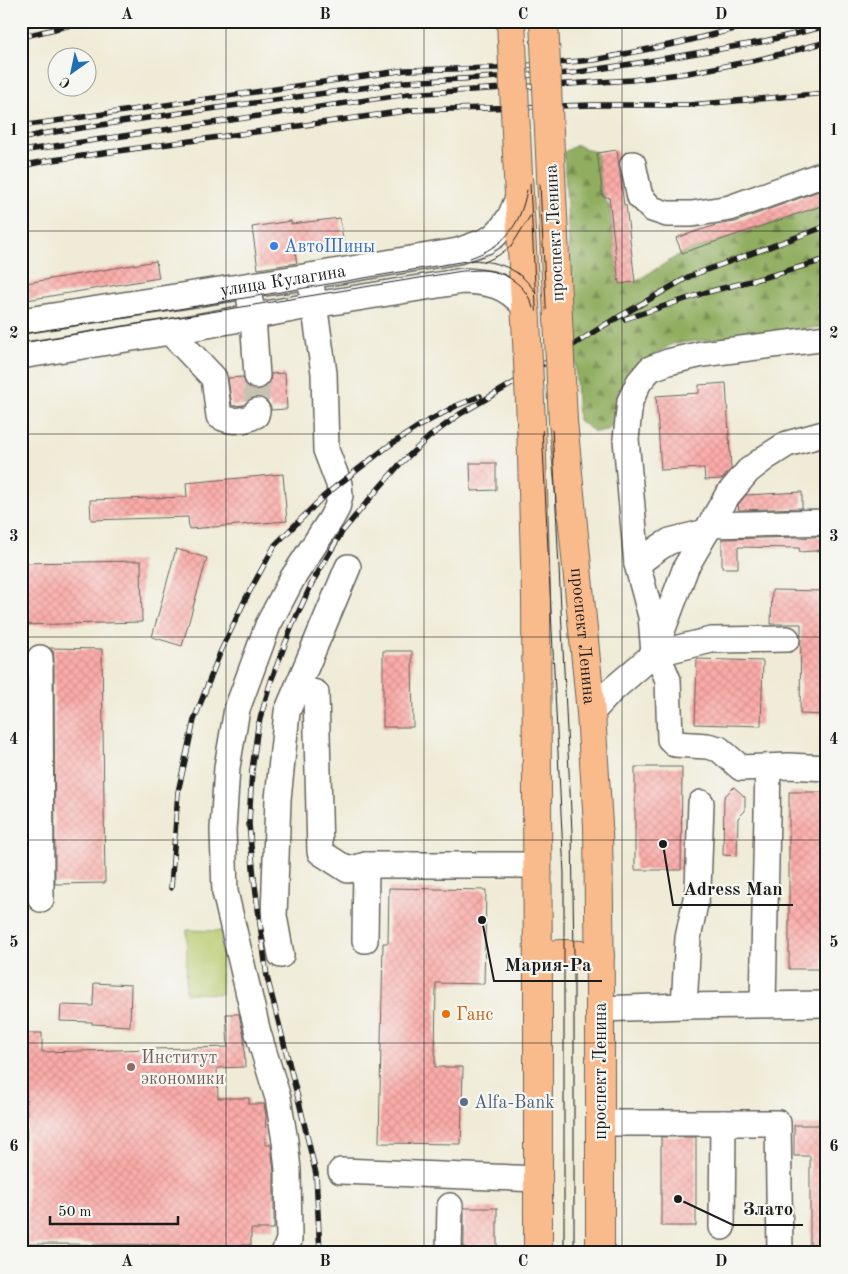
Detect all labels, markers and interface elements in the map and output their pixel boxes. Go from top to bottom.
text: A [121,7,133,23]
text: B [319,7,331,23]
text: C [518,7,528,23]
text: D [715,7,727,23]
north arrow [48,48,98,98]
text: С [58,74,73,90]
text: 1 [9,123,19,139]
text: 1 [829,123,839,139]
street label: проспект Ленина [542,164,568,302]
place label: АвтоШины [284,238,375,256]
marker: АвтоШины [268,240,280,252]
street label: улица Кулагина [219,262,347,300]
text: 2 [9,326,19,342]
text: 2 [829,326,839,342]
text: 3 [9,529,19,545]
text: 3 [829,529,839,545]
street label: проспект Ленина [567,567,598,705]
text: 4 [9,732,19,748]
text: 4 [829,732,839,748]
callout: Adress Man [673,871,793,905]
text: Adress Man [683,881,783,900]
text: 5 [9,935,19,951]
text: 5 [829,935,839,951]
callout: Мария-Ра [494,947,602,981]
text: Мария-Ра [504,957,592,976]
street label: проспект Ленина [592,1002,610,1140]
place label: Ганс [456,1006,493,1024]
marker: Ганс [440,1008,452,1020]
place label: Институт экономики [141,1049,225,1088]
marker: Институт экономики [125,1061,137,1073]
place label: Alfa-Bank [474,1094,555,1112]
marker: Alfa-Bank [458,1096,470,1108]
text: 6 [9,1139,19,1155]
text: 6 [829,1139,839,1155]
callout: Злато [733,1191,803,1225]
scale bar [50,1194,178,1226]
text: Злато [743,1201,793,1220]
text: 50 m [58,1205,92,1220]
text: A [121,1254,133,1270]
text: B [319,1254,331,1270]
text: C [518,1254,528,1270]
text: D [715,1254,727,1270]

